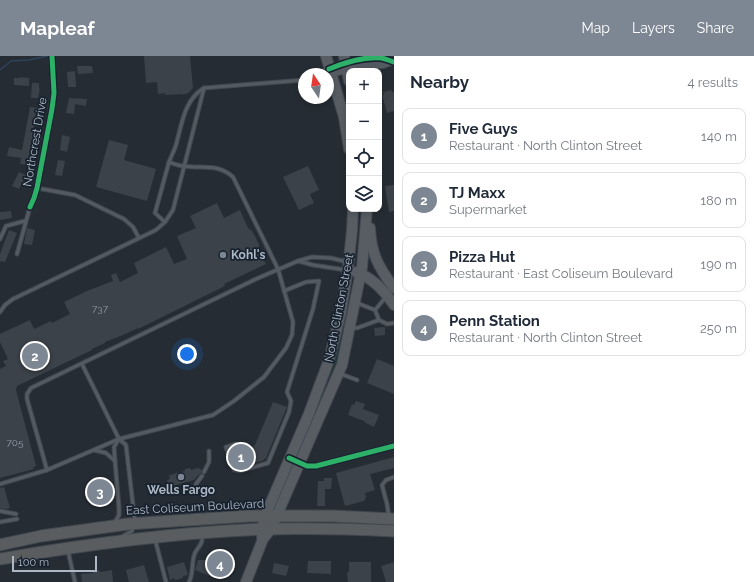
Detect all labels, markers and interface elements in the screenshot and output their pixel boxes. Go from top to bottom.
text: Mapleaf [20,17,95,39]
text: Map [582,20,610,36]
text: Layers [632,20,675,36]
text: Share [697,20,734,36]
north arrow [298,68,334,104]
map controls [346,68,382,212]
button: + [346,68,382,104]
text: Nearby [410,72,469,92]
text: 4 results [687,75,738,90]
street label: Northcrest Drive [20,96,50,188]
button: − [346,104,382,140]
text: Five Guys [449,120,518,138]
text: 1 [421,129,427,144]
text: 140 m [701,129,737,144]
text: Restaurant · North Clinton Street [449,138,642,153]
button: locate [346,140,382,176]
button: layers [346,176,382,212]
text: TJ Maxx [449,184,505,202]
text: 2 [420,193,428,208]
text: 180 m [701,193,737,208]
text: Supermarket [449,202,527,217]
place label: Kohl's [231,248,265,262]
text: Pizza Hut [449,248,515,266]
marker: Kohl's [218,250,228,260]
street label: North Clinton Street [322,253,356,363]
text: 3 [420,257,428,272]
text: 190 m [701,257,737,272]
text: Restaurant · East Coliseum Boulevard [449,266,673,281]
house number: 737 [92,303,109,314]
text: Penn Station [449,312,540,330]
text: 4 [420,321,428,336]
text: 250 m [700,321,737,336]
text: Restaurant · North Clinton Street [449,330,642,345]
pin: 2 [22,341,48,371]
your location [177,344,197,364]
house number: 705 [7,437,24,448]
pin: 1 [228,442,254,472]
marker: Wells Fargo [176,472,186,482]
pin: 3 [87,477,113,507]
place label: Wells Fargo [147,483,215,497]
street label: East Coliseum Boulevard [125,496,265,518]
pin: 4 [207,549,233,579]
scale bar [12,554,97,573]
text: 100 m [18,556,49,569]

